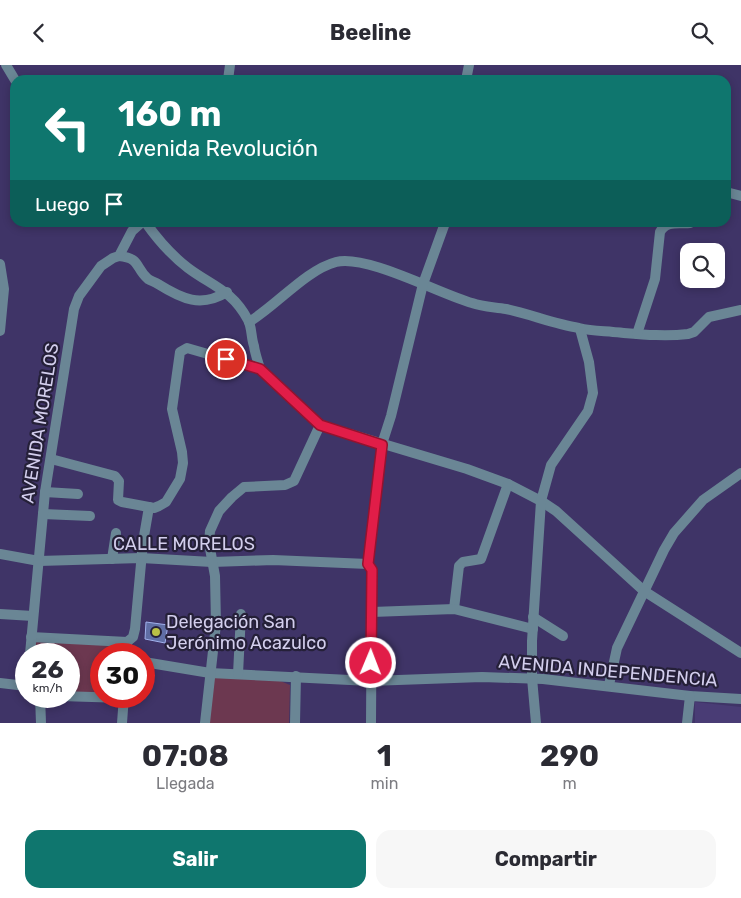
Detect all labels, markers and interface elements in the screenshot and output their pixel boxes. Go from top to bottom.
icon: back [25,19,53,47]
text: Beeline [330,19,411,46]
icon: search [688,19,716,47]
text: 160 m [118,93,222,135]
icon: left [35,95,100,160]
text: Avenida Revolución [118,135,318,162]
icon: arrive [100,190,128,218]
text: Luego [35,193,90,216]
map controls [680,243,725,288]
button: search [680,243,725,288]
pin [205,338,247,380]
street label: AVENIDA MORELOS [16,341,64,505]
icon: arrive [212,345,240,373]
street label: CALLE MORELOS [113,533,255,555]
place label: Delegación San Jerónimo Acazulco [166,611,326,654]
marker: Delegación San Jerónimo Acazulco [150,626,162,638]
position arrow [344,636,396,688]
speed limit sign: 30 [90,643,155,708]
street label: AVENIDA INDEPENDENCIA [497,650,719,692]
text: 26 [31,655,64,684]
text: km/h [33,681,62,695]
text: 07:08 [142,738,229,774]
text: 1 [377,738,392,774]
text: 290 [540,738,599,774]
text: Llegada [156,774,215,793]
text: min [371,774,398,793]
text: m [563,774,577,793]
button: Salir [25,830,366,888]
button: Compartir [376,830,716,888]

